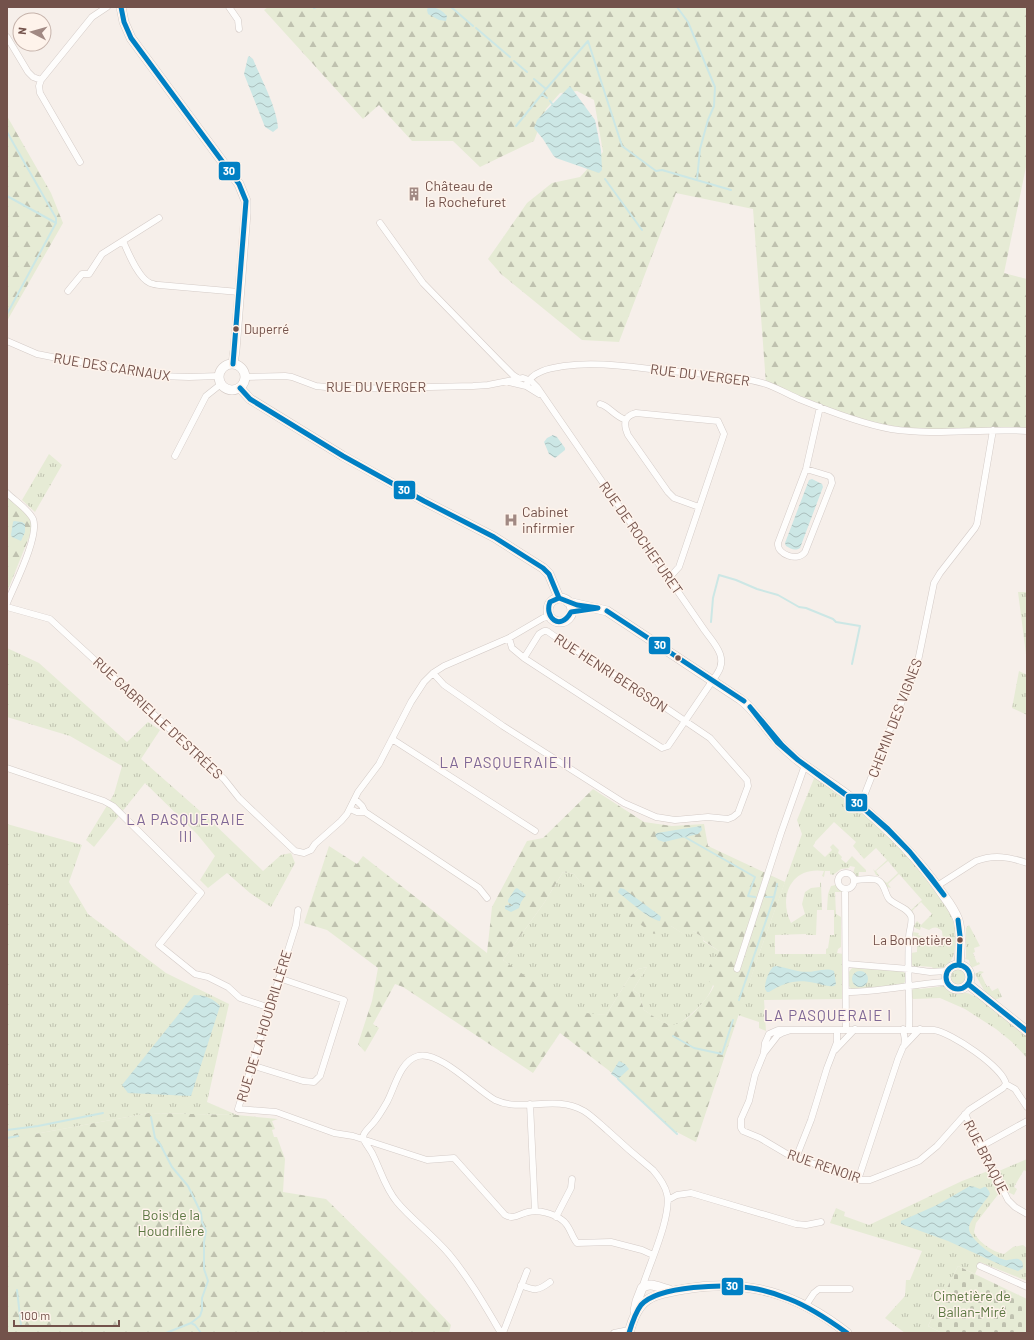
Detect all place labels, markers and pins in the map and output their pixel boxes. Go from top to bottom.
place label: Château de la Rochefuret [425,177,506,210]
building icon: Château de la Rochefuret [406,186,422,202]
place label: Duperré [244,321,289,337]
marker: Duperré [231,324,241,334]
place label: Cabinet infirmier [522,503,575,536]
hospital icon: Cabinet infirmier [503,512,519,528]
unlabelled marker [673,653,683,663]
place label: La Bonnetière [873,932,952,948]
marker: La Bonnetière [955,935,965,945]

